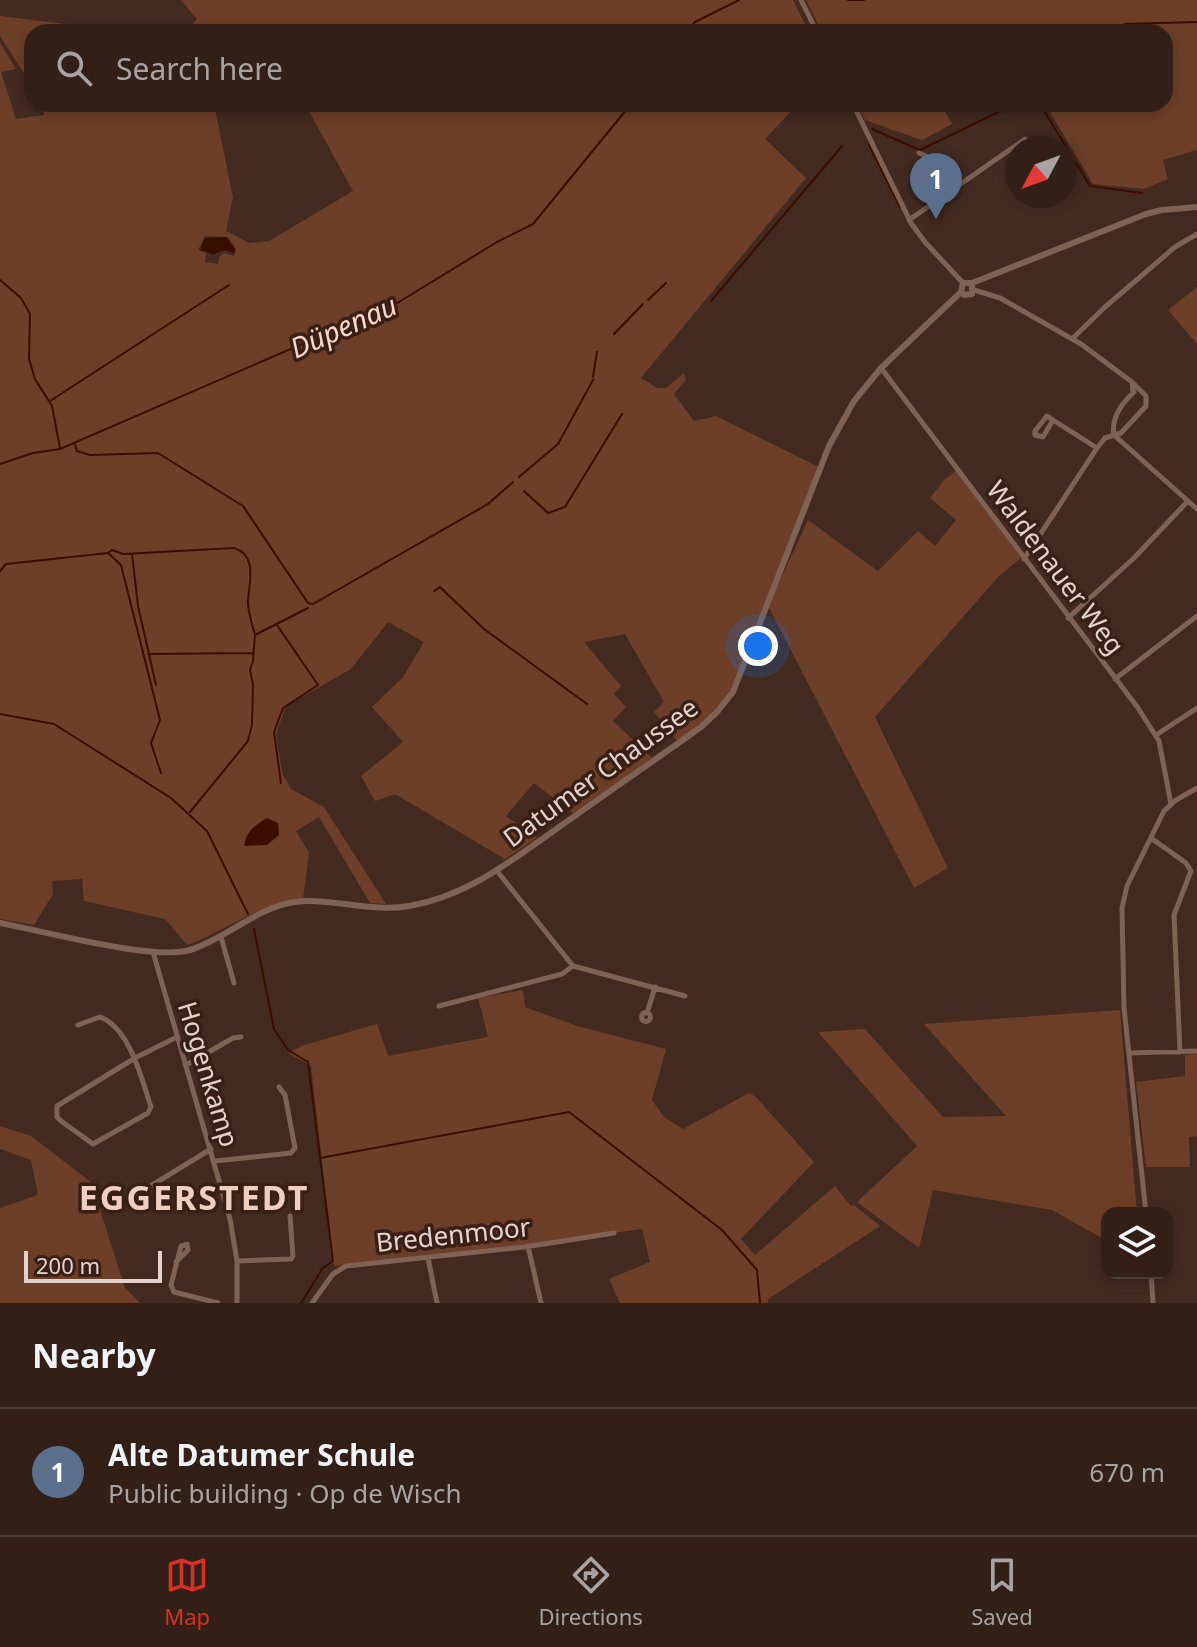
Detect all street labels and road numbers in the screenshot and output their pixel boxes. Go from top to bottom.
street label: Waldenauer Weg [979,473,1133,661]
street label: Datumer Chaussee [495,689,705,855]
street label: Hogenkamp [170,997,248,1151]
street label: Bredenmoor [374,1208,532,1260]

